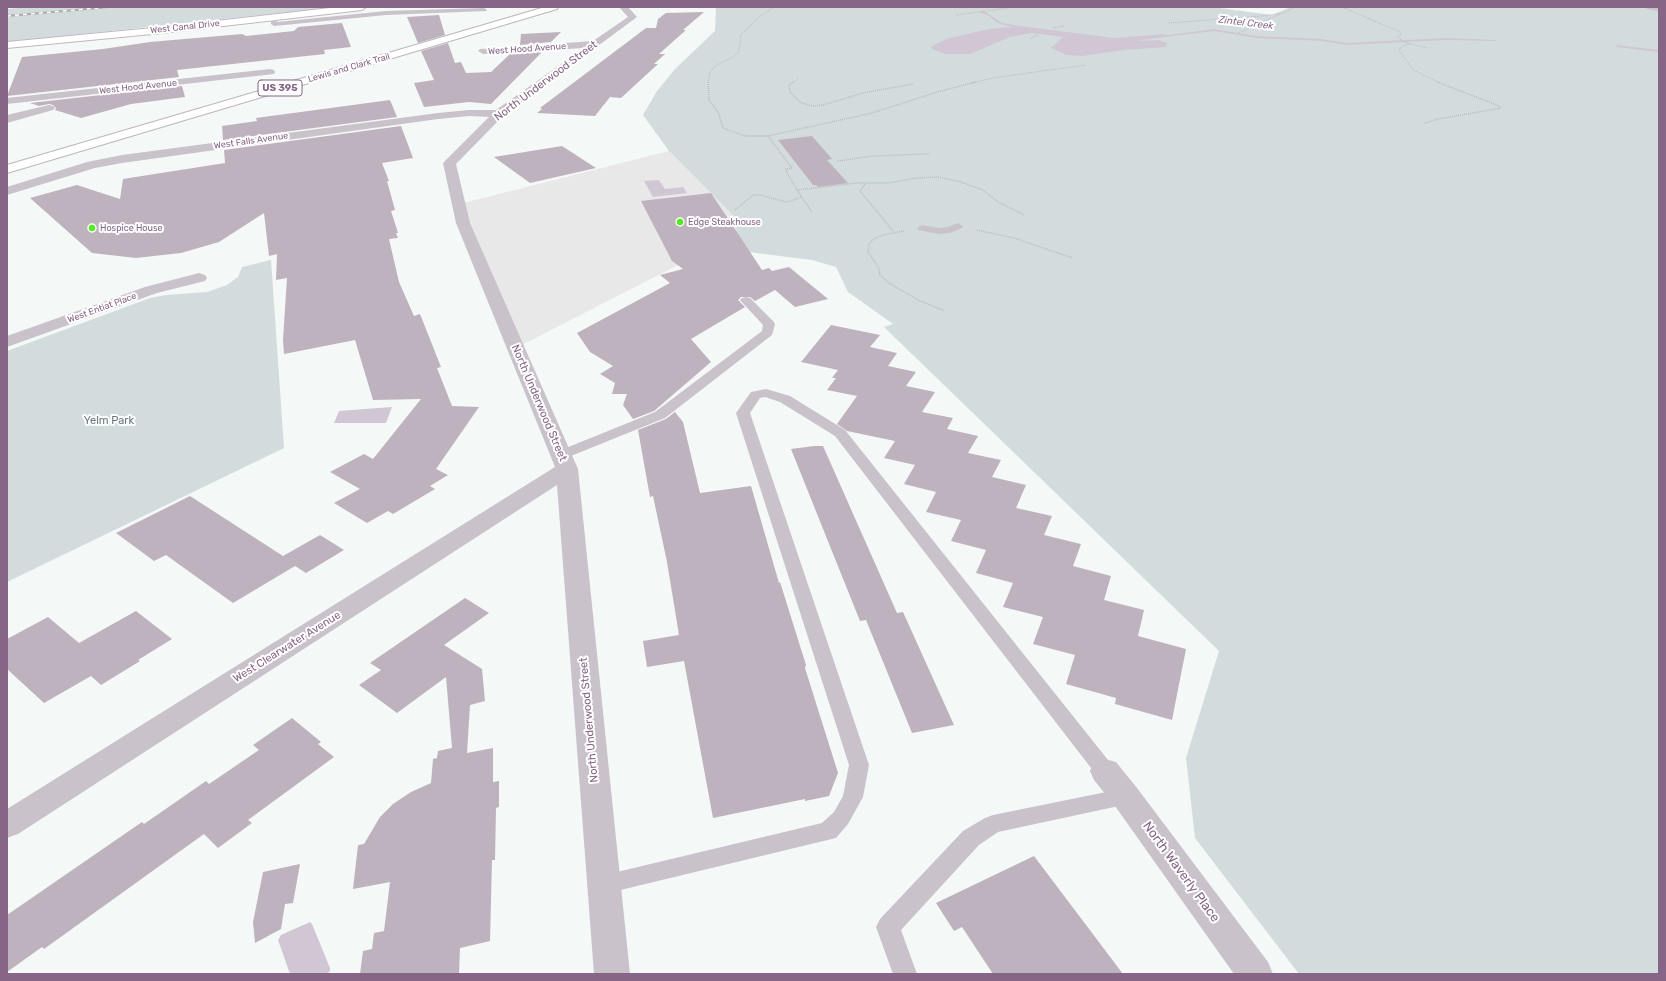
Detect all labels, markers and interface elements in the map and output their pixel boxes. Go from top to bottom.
water label: Zintel Creek [1218,14,1274,32]
street label: West Canal Drive [150,18,220,36]
street label: North Underwood Street [492,38,600,124]
street label: West Hood Avenue [488,41,566,57]
street label: Lewis and Clark Trail [307,51,391,85]
street label: West Hood Avenue [99,78,177,96]
road number: US 395 [258,80,302,96]
street label: West Falls Avenue [213,130,289,152]
marker: Edge Steakhouse [675,217,685,227]
place label: Edge Steakhouse [688,217,761,227]
marker: Hospice House [87,223,97,233]
place label: Hospice House [100,223,163,233]
street label: West Entiat Place [66,291,138,325]
street label: North Underwood Street [508,343,570,463]
park label: Yelm Park [84,414,134,428]
street label: West Clearwater Avenue [231,608,343,686]
street label: North Underwood Street [577,657,601,783]
street label: North Waverly Place [1139,819,1223,925]

